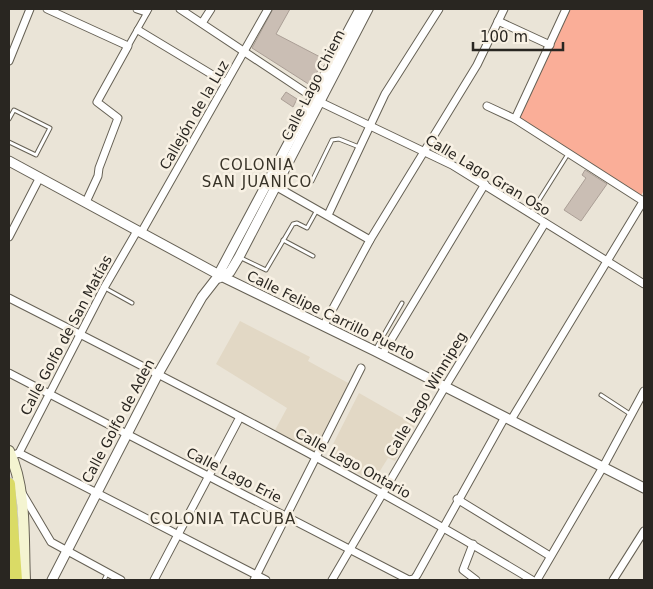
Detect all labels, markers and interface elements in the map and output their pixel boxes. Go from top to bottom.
scale bar [473,20,563,52]
street label: Calle Lago Chiem [278,27,348,143]
text: 100 m [480,28,528,46]
street label: Callejón de la Luz [156,58,232,172]
street label: Calle Lago Gran Oso [423,131,553,219]
district label: COLONIA SAN JUANICO [202,156,312,191]
street label: Calle Golfo de San Matías [17,252,115,418]
street label: Calle Felipe Carrillo Puerto [245,267,417,363]
street label: Calle Lago Winnipeg [382,329,470,459]
street label: Calle Golfo de Aden [79,356,157,486]
street label: Calle Lago Ontario [292,425,414,501]
street label: Calle Lago Erie [184,444,284,506]
district label: COLONIA TACUBA [150,510,296,528]

